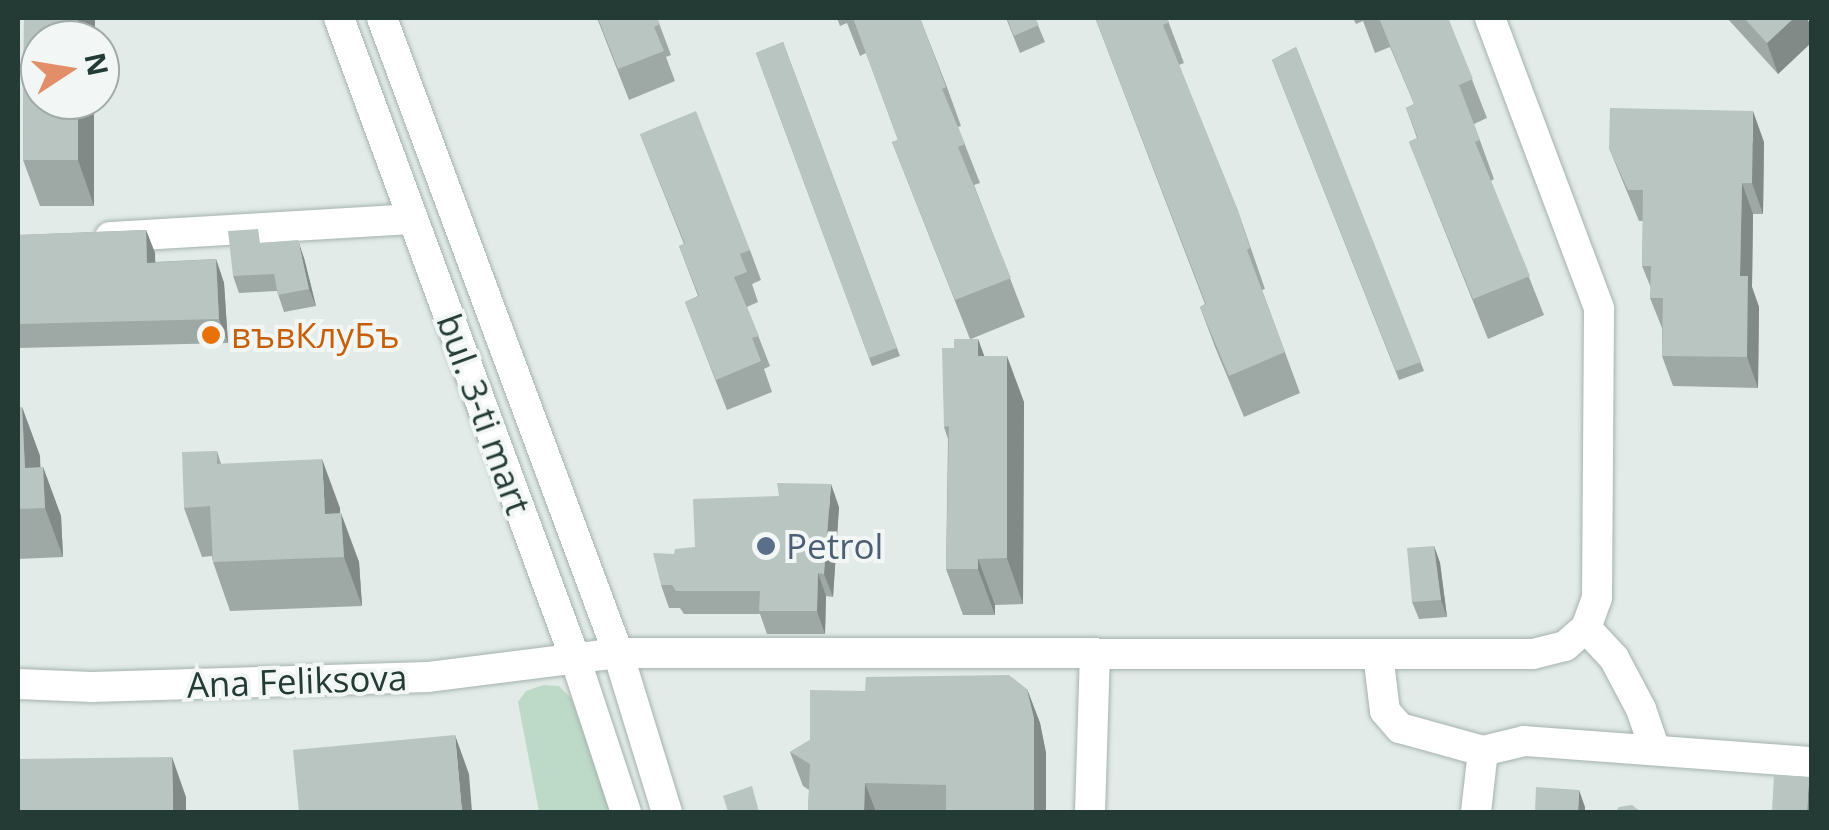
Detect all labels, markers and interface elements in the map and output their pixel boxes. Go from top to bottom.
north arrow [20,20,120,120]
text: N [76,49,118,79]
street label: bul. 3-ti mart [428,308,540,520]
place label: въвКлуБъ [231,314,400,356]
marker: въвКлуБъ [200,324,222,346]
place label: Petrol [786,525,883,567]
marker: Petrol [755,535,777,557]
street label: Ana Feliksova [186,656,408,706]

